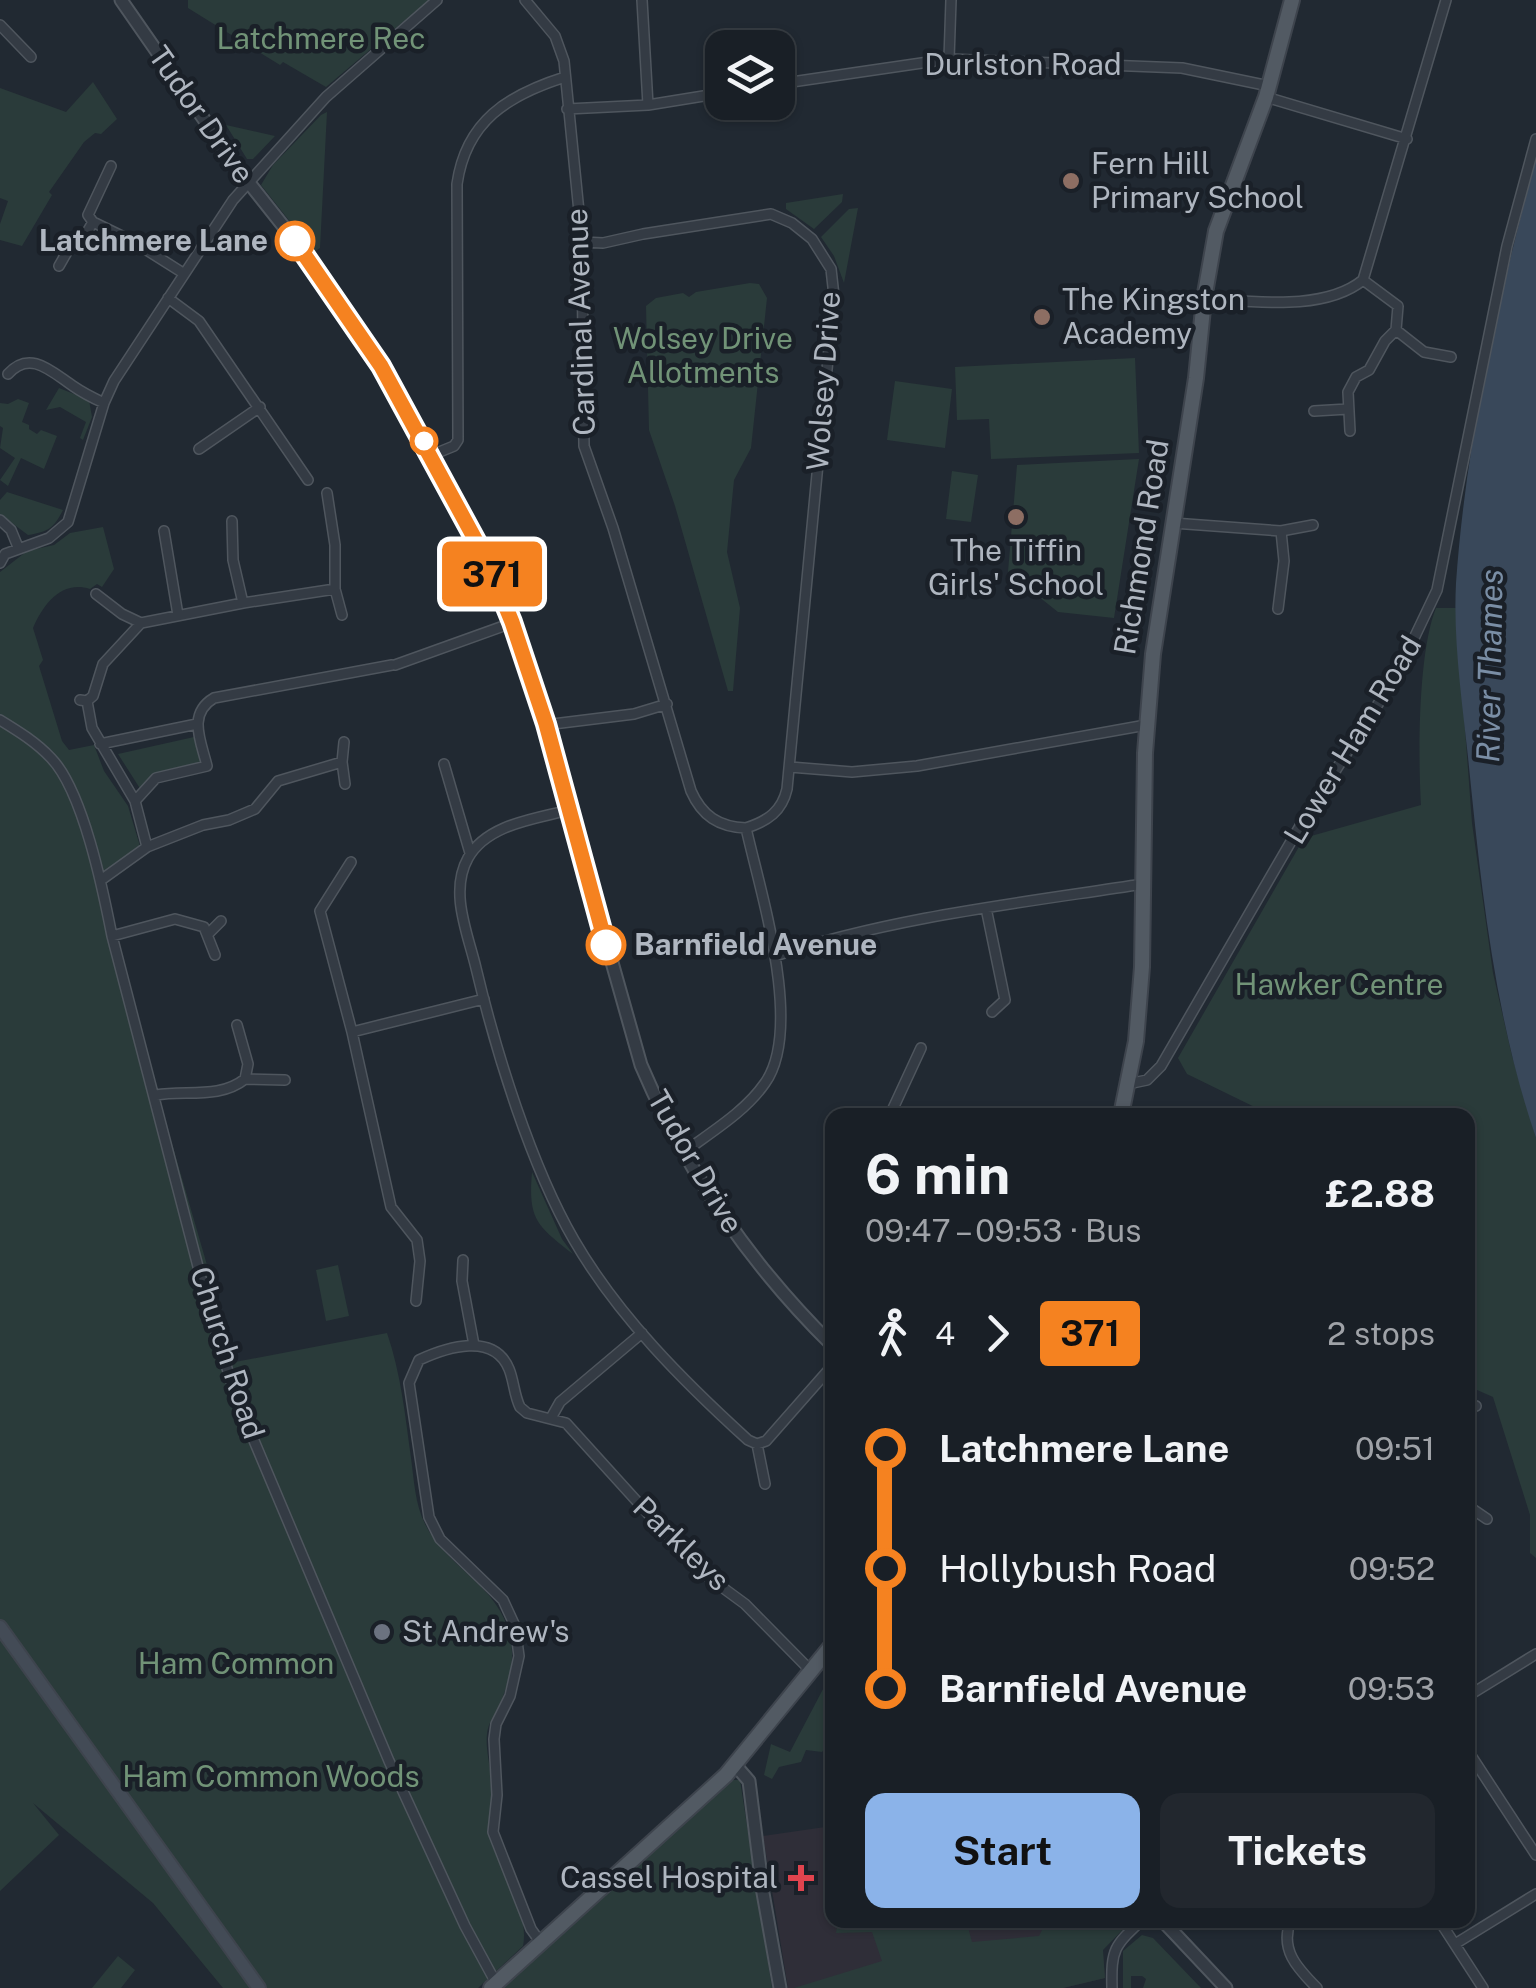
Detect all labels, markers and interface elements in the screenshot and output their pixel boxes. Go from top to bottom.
park label: Latchmere Rec [216,20,426,56]
map controls [705,30,795,120]
button: layers [705,30,795,120]
street label: Tudor Drive [141,39,262,190]
street label: Durlston Road [924,46,1122,82]
place label: Fern Hill Primary School [1091,145,1304,215]
marker: Fern Hill Primary School [1060,170,1082,192]
street label: Cardinal Avenue [558,208,602,436]
place label: Latchmere Lane [39,222,268,258]
marker: Latchmere Lane [276,222,314,260]
place label: The Kingston Academy [1062,281,1245,351]
street label: Wolsey Drive [799,290,847,472]
marker: The Kingston Academy [1031,306,1053,328]
park label: Wolsey Drive Allotments [613,320,793,390]
unlabelled marker [411,428,437,454]
street label: Richmond Road [1106,437,1176,657]
marker: The Tiffin Girls' School [1005,506,1027,528]
place label: The Tiffin Girls' School [928,532,1104,602]
line badge: 371 [434,542,550,606]
text: 371 [462,554,522,595]
water label: River Thames [1469,569,1510,763]
street label: Lower Ham Road [1276,629,1428,850]
marker: Barnfield Avenue [587,926,625,964]
place label: Barnfield Avenue [634,926,877,962]
park label: Hawker Centre [1235,966,1443,1002]
street label: Tudor Drive [640,1084,751,1239]
text: 6 min [865,1142,1010,1206]
text: £2.88 [1325,1171,1435,1216]
text: 09:47 – 09:53 · Bus [865,1212,1141,1249]
street label: Church Road [183,1262,273,1443]
icon: walk [865,1306,920,1361]
icon: forward [970,1306,1025,1361]
text: 371 [1060,1313,1120,1354]
text: 4 [935,1315,955,1352]
text: 2 stops [1327,1315,1435,1352]
text: Latchmere Lane [939,1426,1229,1471]
text: 09:51 [1355,1430,1435,1467]
street label: Parkleys [626,1489,737,1598]
text: Hollybush Road [939,1546,1216,1591]
text: 09:52 [1349,1550,1435,1587]
place label: St Andrew's [402,1613,570,1649]
marker: St Andrew's [371,1621,393,1643]
park label: Ham Common [138,1645,334,1681]
text: Barnfield Avenue [939,1666,1247,1711]
text: 09:53 [1348,1670,1435,1707]
park label: Ham Common Woods [122,1758,420,1794]
button: Start [865,1793,1140,1908]
button: Tickets [1160,1793,1435,1908]
place label: Cassel Hospital [560,1859,778,1895]
marker: Cassel Hospital [788,1865,814,1891]

